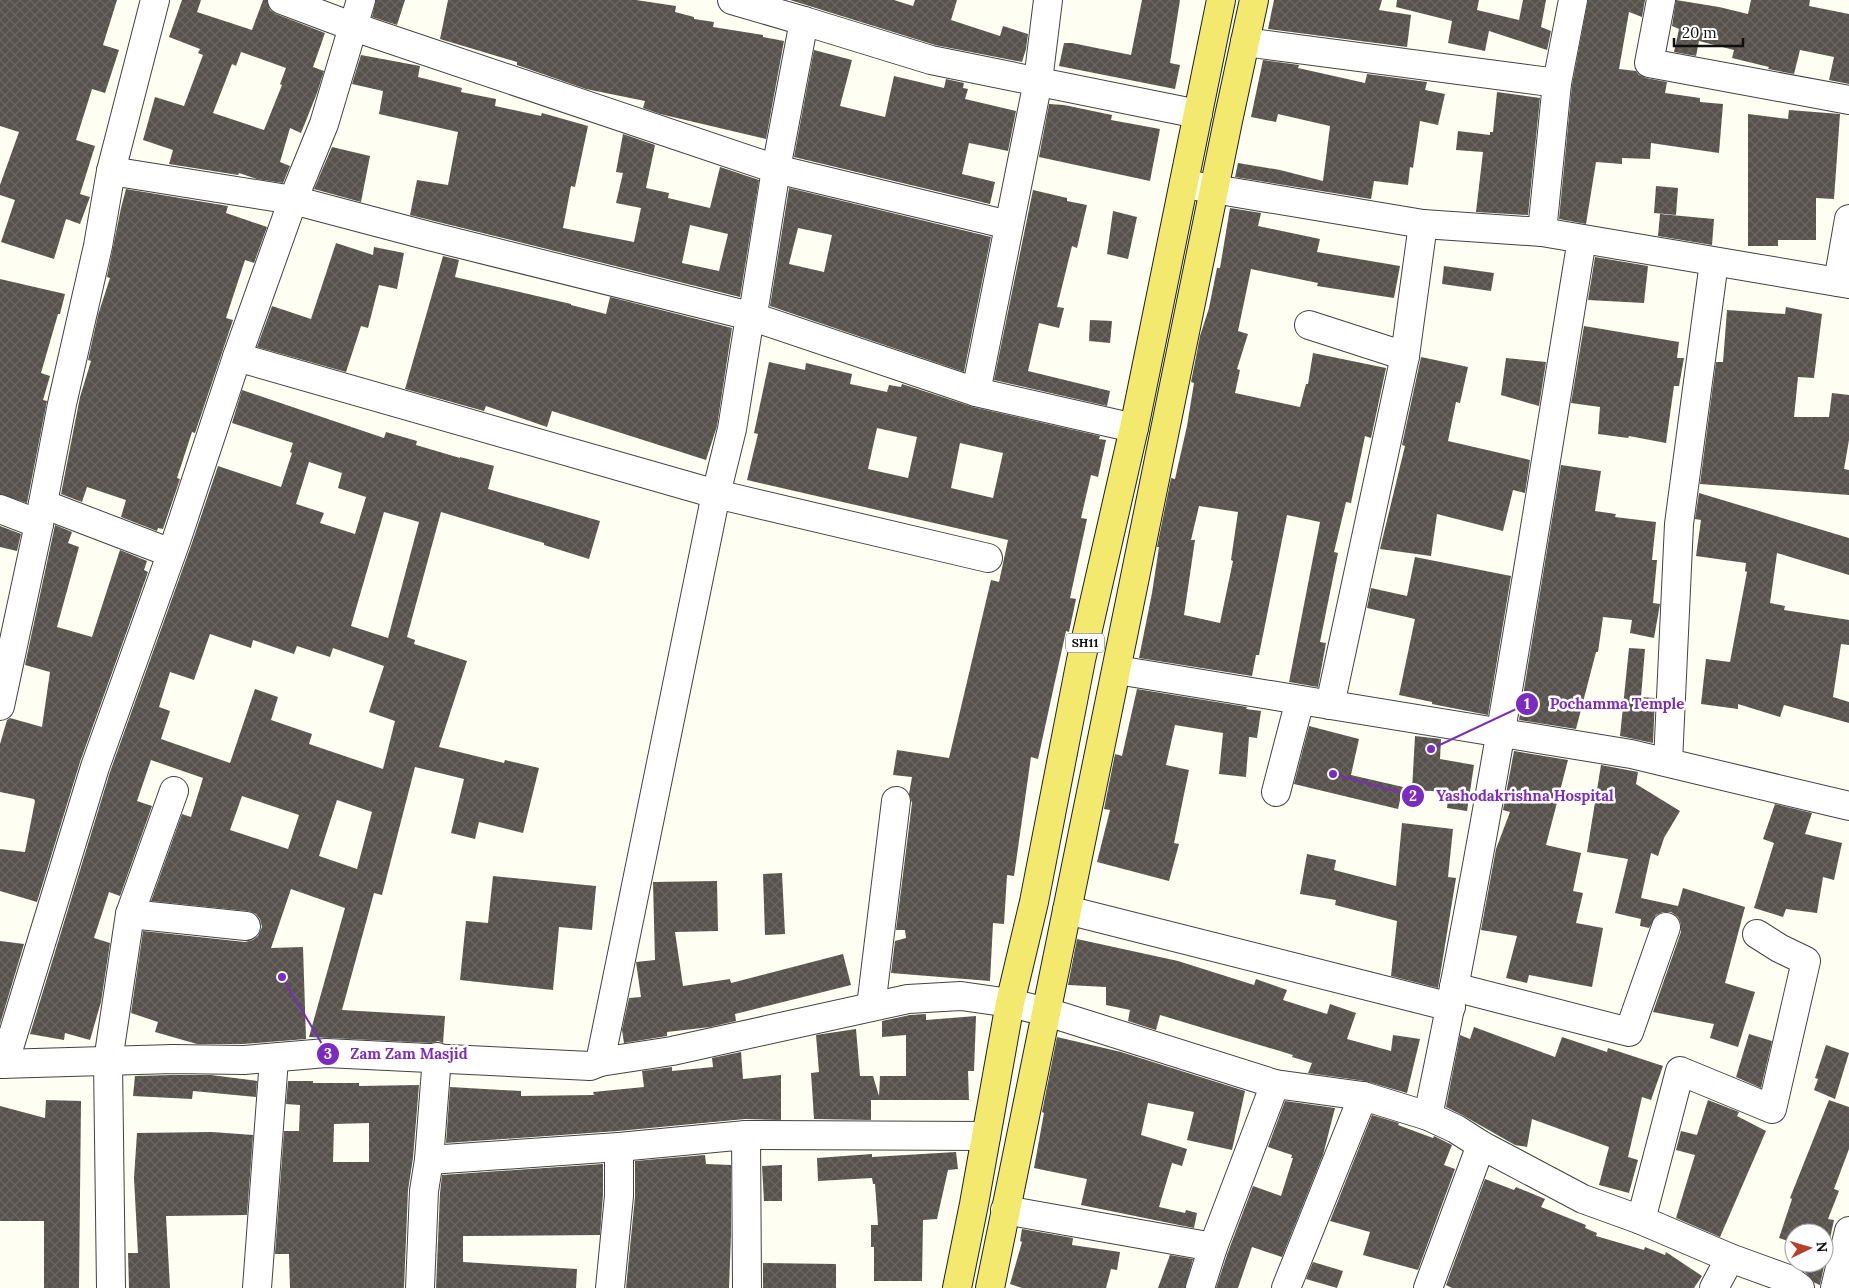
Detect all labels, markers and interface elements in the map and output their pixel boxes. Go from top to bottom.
scale bar [1674,15,1743,47]
text: 20 m [1682,23,1717,42]
road number: SH11 [1066,634,1104,652]
callout: Pochamma Temple [1515,689,1694,719]
text: 1 [1524,694,1530,713]
text: Pochamma Temple [1550,694,1684,713]
callout: Yashodakrishna Hospital [1401,781,1623,811]
text: 2 [1409,786,1417,805]
text: Yashodakrishna Hospital [1436,786,1614,805]
callout: Zam Zam Masjid [315,1039,478,1069]
text: 3 [324,1044,332,1063]
text: Zam Zam Masjid [350,1044,468,1063]
north arrow [1784,1223,1834,1273]
text: N [1813,1241,1831,1253]

